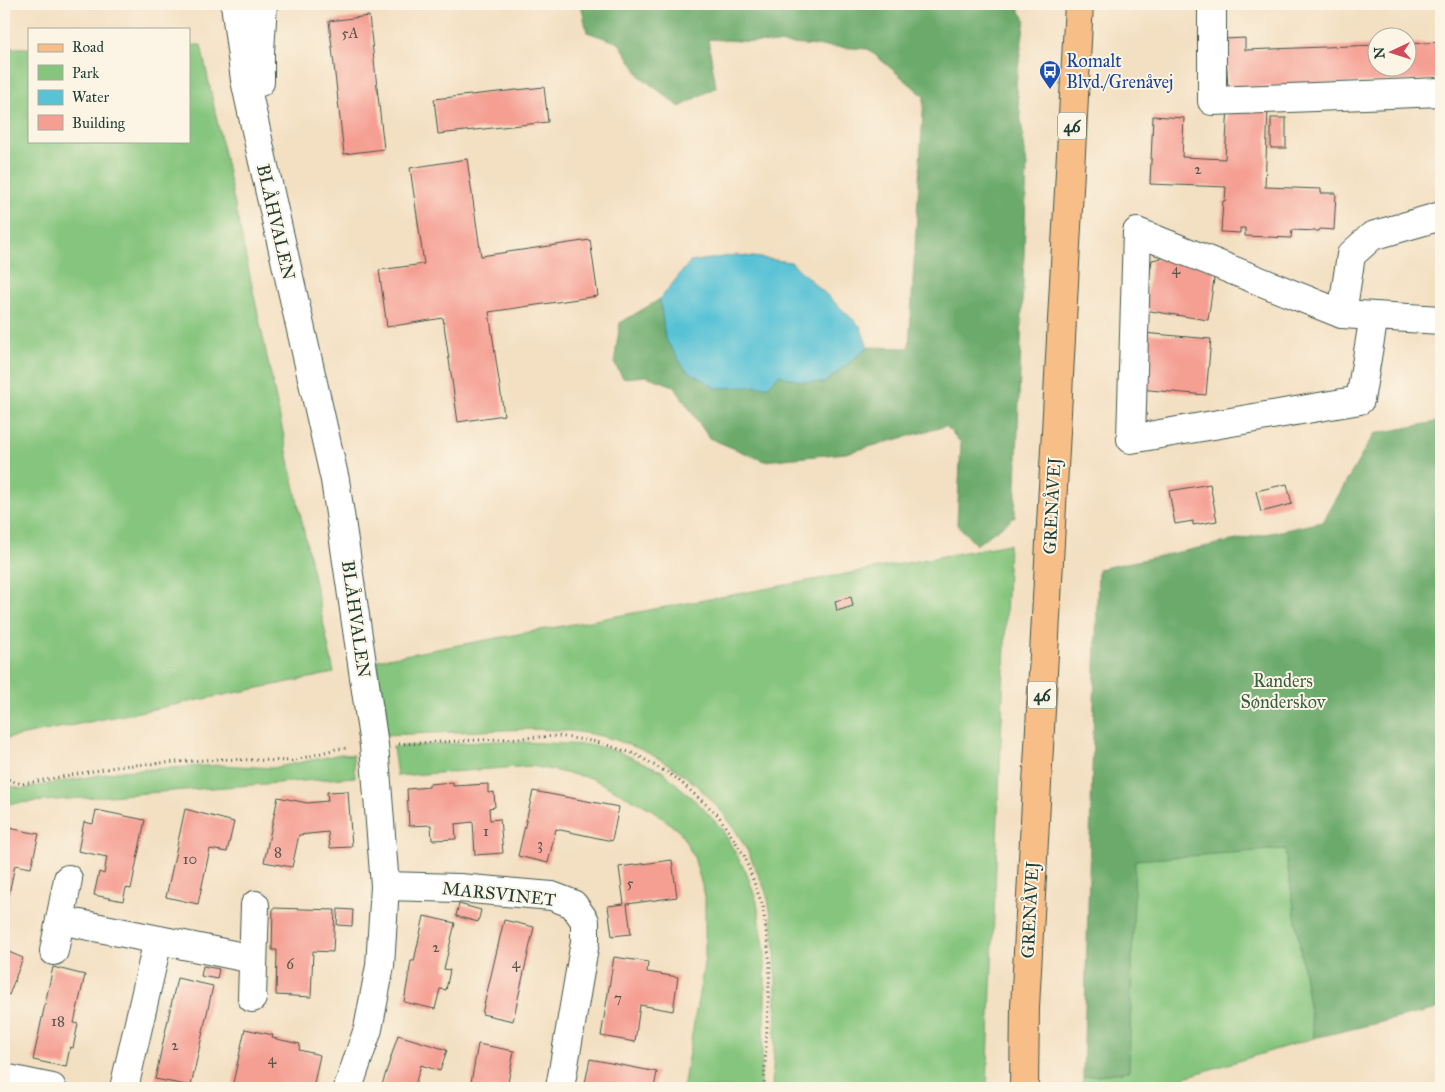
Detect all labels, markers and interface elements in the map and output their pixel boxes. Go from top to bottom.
house number: 5A [341,24,359,42]
legend [28,28,190,142]
north arrow [1368,28,1418,78]
text: Road [72,38,104,56]
text: N [1371,46,1388,59]
place label: Romalt Blvd./Grenåvej [1066,50,1173,93]
bus stop icon: Romalt Blvd./Grenåvej [1038,59,1062,90]
text: Park [72,64,99,82]
text: Water [72,88,109,106]
road number: 46 [1058,112,1086,140]
text: Building [72,114,126,132]
house number: 2 [1194,160,1202,178]
street label: BLÅHVALEN [252,162,300,282]
house number: 4 [1172,260,1181,278]
street label: GRENÅVEJ [1038,456,1067,555]
street label: BLÅHVALEN [337,559,375,679]
park label: Randers Sønderskov [1240,670,1327,713]
road number: 46 [1028,682,1056,708]
house number: 1 [483,822,489,840]
house number: 3 [537,835,543,853]
house number: 8 [274,843,282,861]
house number: 10 [183,850,197,868]
street label: GRENÅVEJ [1016,860,1045,959]
house number: 5 [627,874,634,892]
street label: MARSVINET [441,877,557,911]
house number: 2 [432,938,440,956]
house number: 4 [512,954,521,972]
house number: 6 [286,955,295,973]
house number: 7 [614,989,622,1007]
house number: 18 [51,1012,65,1030]
house number: 2 [171,1036,179,1054]
house number: 4 [268,1050,277,1068]

